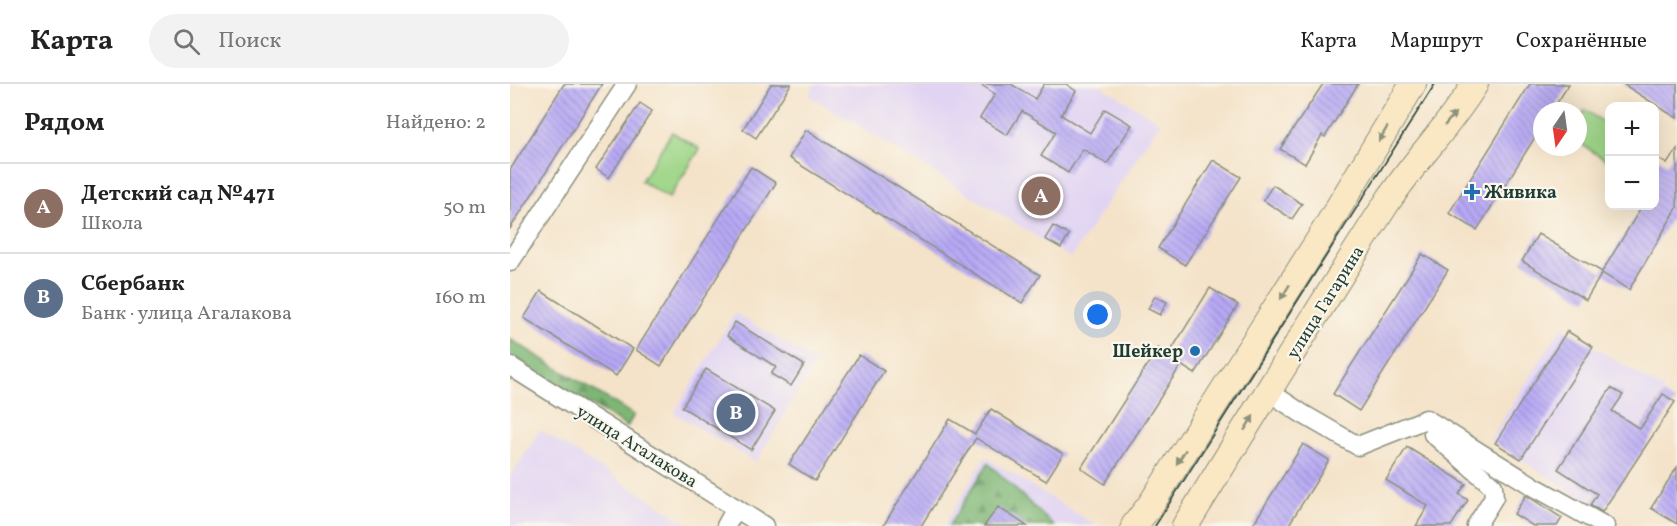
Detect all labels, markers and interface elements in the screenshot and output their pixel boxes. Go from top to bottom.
search box [149,14,569,68]
text: Карта [30,22,113,61]
icon: search [170,25,203,58]
text: Поиск [218,26,281,57]
text: Карта [1300,27,1357,56]
text: Маршрут [1390,27,1483,56]
text: Сохранённые [1516,27,1647,56]
north arrow [1533,102,1587,156]
map controls [1605,102,1659,210]
button: + [1605,102,1659,156]
text: Рядом [24,105,104,141]
text: Найдено: 2 [386,109,486,137]
one-way arrow [1443,112,1456,127]
one-way arrow [1377,126,1388,142]
button: − [1605,156,1659,210]
pin: A [1022,174,1060,218]
text: Детский сад №471 [81,179,275,210]
place label: Живика [1484,181,1557,206]
marker: Живика [1465,185,1479,199]
text: A [36,194,51,222]
text: 50 m [443,194,486,222]
text: Школа [81,210,143,238]
street label: улица Гагарина [1281,241,1371,364]
text: Сбербанк [81,269,185,300]
text: B [37,284,50,312]
text: 160 m [434,284,486,312]
one-way arrow [1280,284,1291,300]
text: Банк · улица Агалакова [81,300,292,328]
your location [1083,300,1112,329]
place label: Шейкер [1112,340,1183,365]
marker: Шейкер [1188,344,1202,358]
pin: B [716,390,756,436]
street label: улица Агалакова [571,400,702,495]
one-way arrow [1243,415,1254,431]
one-way arrow [1176,449,1187,465]

